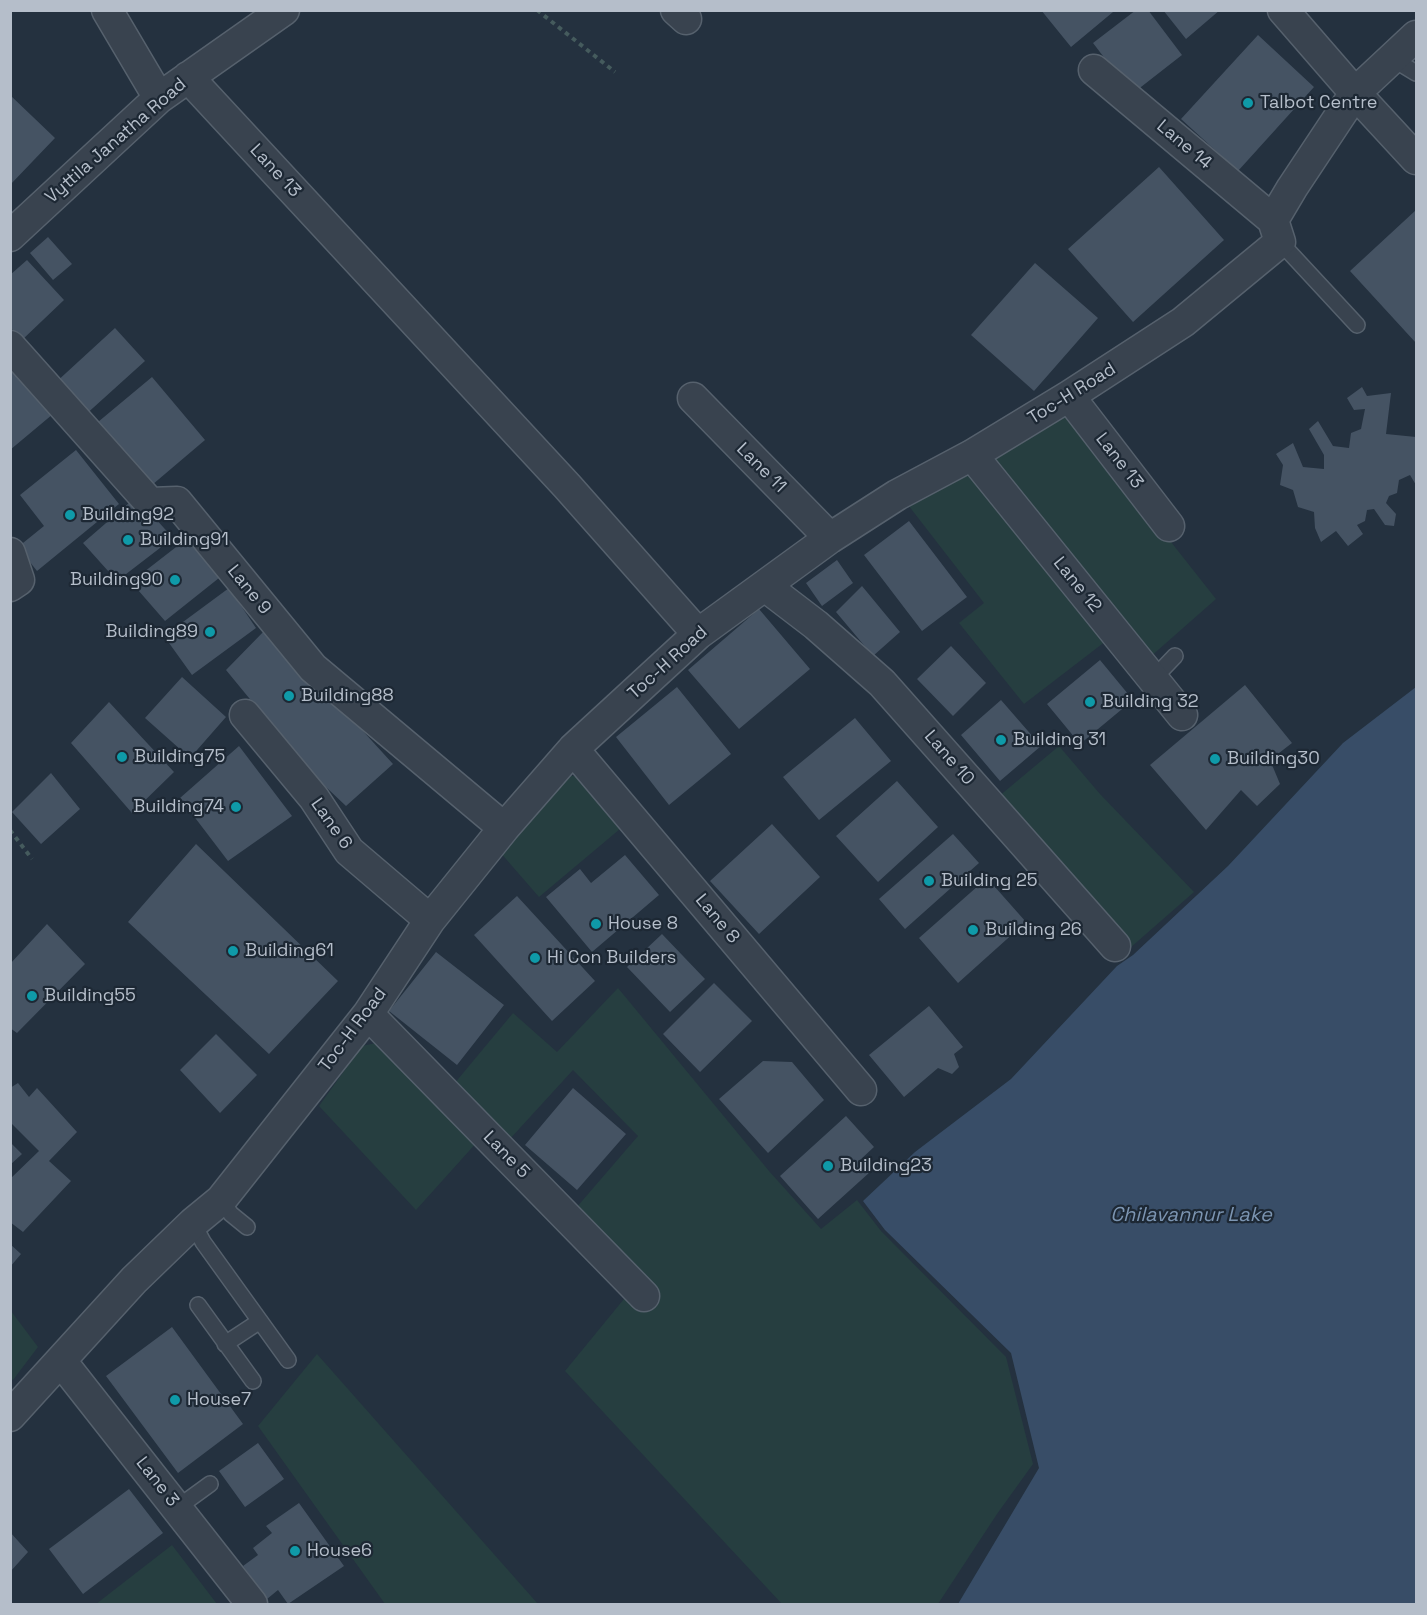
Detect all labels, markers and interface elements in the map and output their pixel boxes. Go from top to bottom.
street label: Vyttila Janatha Road [41,74,191,208]
place label: Talbot Centre [1260,92,1377,114]
marker: Talbot Centre [1241,96,1255,110]
street label: Lane 14 [1152,116,1216,174]
street label: Lane 13 [245,140,305,202]
street label: Toc-H Road [1024,358,1120,430]
street label: Lane 13 [1091,429,1147,493]
street label: Lane 11 [732,439,790,497]
place label: Building92 [82,504,174,526]
marker: Building92 [63,508,77,522]
place label: Building91 [140,529,229,551]
marker: Building91 [121,533,135,547]
street label: Lane 12 [1048,553,1106,617]
street label: Lane 9 [223,561,275,619]
place label: Building90 [70,569,163,591]
marker: Building90 [168,573,182,587]
place label: Building89 [105,621,198,643]
street label: Toc-H Road [624,622,712,704]
marker: Building89 [203,625,217,639]
place label: Building88 [301,685,394,707]
marker: Building88 [282,689,296,703]
place label: Building 32 [1102,691,1199,713]
marker: Building 32 [1083,695,1097,709]
street label: Lane 10 [919,726,979,790]
place label: Building 31 [1013,729,1106,751]
marker: Building 31 [994,733,1008,747]
place label: Building75 [134,746,225,768]
place label: Building30 [1227,748,1320,770]
marker: Building75 [115,750,129,764]
marker: Building30 [1208,752,1222,766]
street label: Lane 6 [306,794,356,854]
place label: Building74 [133,796,224,818]
marker: Building74 [229,800,243,814]
place label: Building 25 [941,870,1038,892]
marker: Building 25 [922,874,936,888]
street label: Lane 8 [690,890,744,948]
place label: House 8 [608,913,678,935]
marker: House 8 [589,917,603,931]
place label: Building 26 [985,919,1082,941]
marker: Building 26 [966,923,980,937]
place label: Building61 [245,940,334,962]
marker: Building61 [226,944,240,958]
place label: Hi Con Builders [547,947,676,969]
marker: Hi Con Builders [528,951,542,965]
street label: Toc-H Road [314,984,392,1076]
place label: Building55 [44,985,136,1007]
marker: Building55 [25,989,39,1003]
street label: Lane 5 [478,1127,534,1183]
place label: Building23 [840,1155,932,1177]
marker: Building23 [821,1159,835,1173]
water label: Chilavannur Lake [1110,1204,1272,1228]
place label: House7 [187,1389,251,1411]
marker: House7 [168,1393,182,1407]
street label: Lane 3 [131,1453,183,1511]
place label: House6 [307,1540,372,1562]
marker: House6 [288,1544,302,1558]

